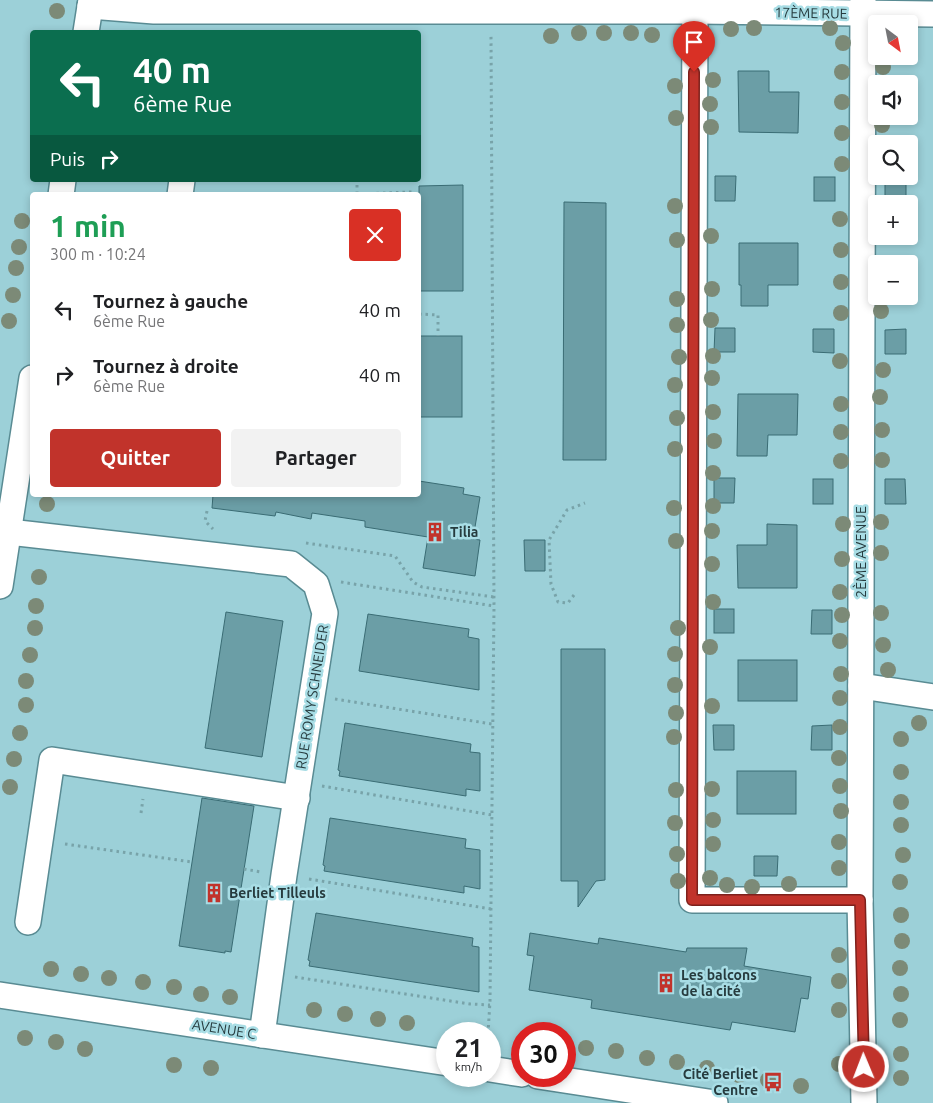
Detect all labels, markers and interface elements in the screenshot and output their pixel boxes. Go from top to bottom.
street label: 17ÈME RUE [774,3,848,22]
north arrow [868,15,918,65]
map controls [868,15,918,305]
pin [673,21,715,72]
icon: arrive [680,28,708,56]
icon: left [50,50,115,115]
text: 40 m [133,50,211,90]
button: sound [868,75,918,125]
text: 6ème Rue [133,91,232,116]
button: search [868,135,918,185]
icon: right [95,145,123,173]
text: Puis [50,148,85,170]
button: + [868,195,918,245]
text: 1 min [50,209,126,243]
button: close [349,209,401,261]
text: 300 m · 10:24 [50,245,146,263]
button: − [868,255,918,305]
text: Tournez à gauche [93,290,248,312]
icon: left [50,296,78,324]
text: 40 m [359,299,401,321]
text: 6ème Rue [93,312,165,330]
text: Tournez à droite [93,355,239,377]
icon: right [50,361,78,389]
text: 40 m [359,364,401,386]
text: 6ème Rue [93,377,165,395]
button: Quitter [50,429,221,487]
button: Partager [231,429,401,487]
street label: 2ÈME AVENUE [852,506,869,598]
building icon: Tilia [424,521,446,543]
place label: Tilia [450,524,478,540]
street label: RUE ROMY SCHNEIDER [293,623,331,770]
building icon: Berliet Tilleuls [203,882,225,904]
place label: Berliet Tilleuls [229,885,326,901]
place label: Les balcons de la cité [681,967,757,999]
building icon: Les balcons de la cité [655,972,677,994]
street label: AVENUE C [191,1016,257,1042]
speed limit sign: 30 [511,1022,576,1087]
text: 21 [454,1034,483,1062]
position arrow [837,1040,889,1092]
text: km/h [455,1060,482,1073]
place label: Cité Berliet Centre [683,1066,758,1098]
bus stop icon: Cité Berliet Centre [762,1071,784,1093]

